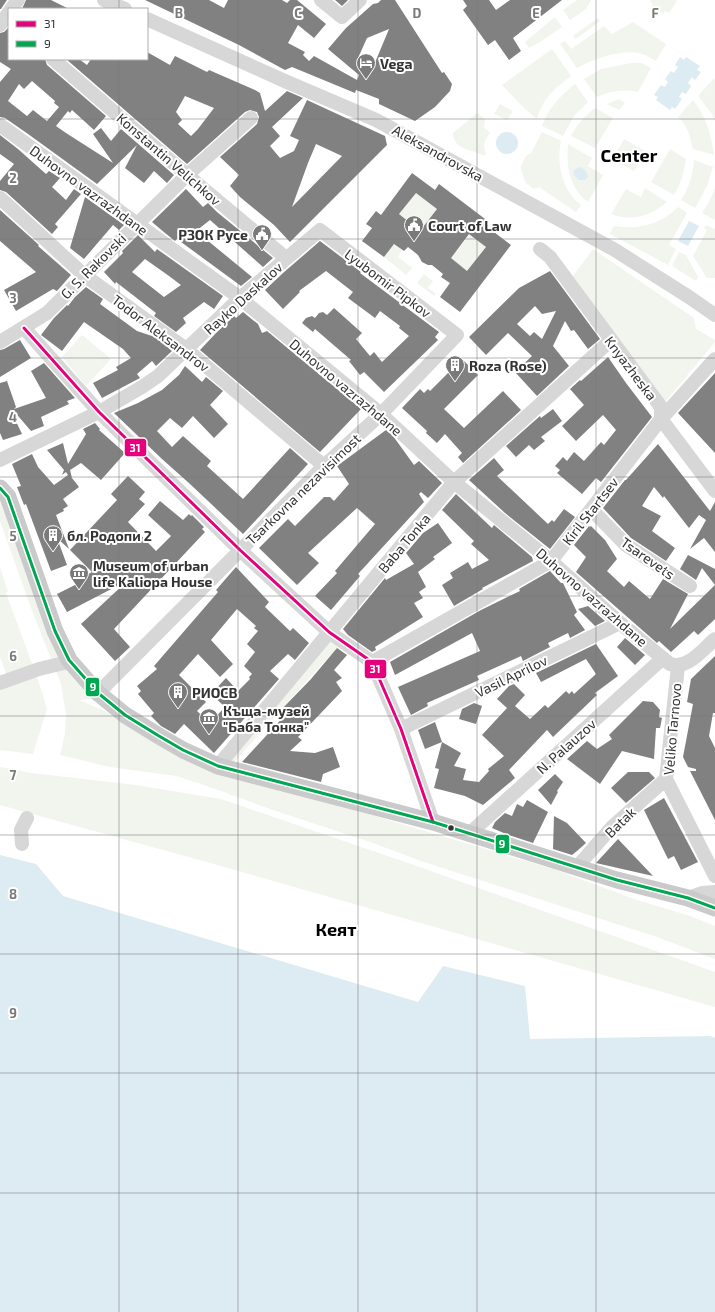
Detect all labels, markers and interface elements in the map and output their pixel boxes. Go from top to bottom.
text: B [175,5,183,21]
text: C [294,5,302,21]
text: D [413,5,422,21]
text: E [532,5,540,21]
text: F [651,5,659,21]
legend [8,8,148,60]
text: 31 [44,16,55,30]
text: 9 [44,36,51,50]
hotel icon: Vega [355,52,377,80]
place label: Vega [380,55,412,72]
street label: Konstantin Velichkov [113,109,225,209]
street label: Aleksandrovska [390,121,486,185]
street label: Duhovno vazrazhdane [27,141,151,239]
district label: Center [601,144,658,166]
text: 2 [9,170,17,186]
public building icon: Сourt of Law [403,214,425,242]
place label: Сourt of Law [428,217,512,234]
public building icon: РЗОК Русе [251,223,273,251]
place label: РЗОК Русе [178,226,248,243]
street label: G. S. Rakovski [57,230,129,302]
street label: Lyubomir Pipkov [341,245,435,321]
street label: Rayko Daskalov [200,258,286,338]
text: 3 [9,290,17,306]
street label: Todor Aleksandrov [109,291,214,376]
street label: Knyazheska [601,332,661,404]
street label: Duhovno vazrazhdane [286,335,406,439]
building icon: Roza (Rose) [444,354,466,382]
place label: Roza (Rose) [469,357,547,374]
text: 4 [9,409,17,425]
street label: Tsarkovna nezavisimost [242,430,364,548]
line badge: 31 [124,438,147,457]
text: 31 [130,441,141,454]
street label: Kiril Startsev [558,473,622,548]
street label: Baba Tonka [374,510,434,576]
building icon: бл. Родопи 2 [42,524,64,552]
place label: бл. Родопи 2 [67,527,152,544]
text: 5 [9,528,17,544]
street label: Tsarevets [618,533,678,583]
street label: Duhovno vazrazhdane [533,544,651,650]
place label: Museum of urban life Kaliopa House [93,557,213,590]
museum icon: Museum of urban life Kaliopa House [68,562,90,590]
text: 6 [9,648,17,664]
street label: Vasil Aprilov [472,651,550,701]
line badge: 31 [364,659,387,679]
text: 31 [370,662,381,675]
line badge: 9 [85,677,100,697]
text: 9 [90,680,96,693]
building icon: РИОСВ [167,681,189,709]
street label: Veliko Tarnovo [660,682,684,776]
place label: РИОСВ [192,684,238,701]
place label: Къща-музей "Баба Тонка" [223,702,310,735]
museum icon: Къща-музей "Баба Тонка" [198,707,220,735]
street label: N. Palauzov [533,714,600,777]
text: 7 [10,767,17,783]
street label: Batak [601,803,639,841]
unlabelled marker [446,823,456,833]
line badge: 9 [495,834,510,854]
text: 9 [499,837,505,850]
text: 8 [9,886,17,902]
district label: Кеят [316,918,357,940]
text: 9 [9,1005,17,1021]

